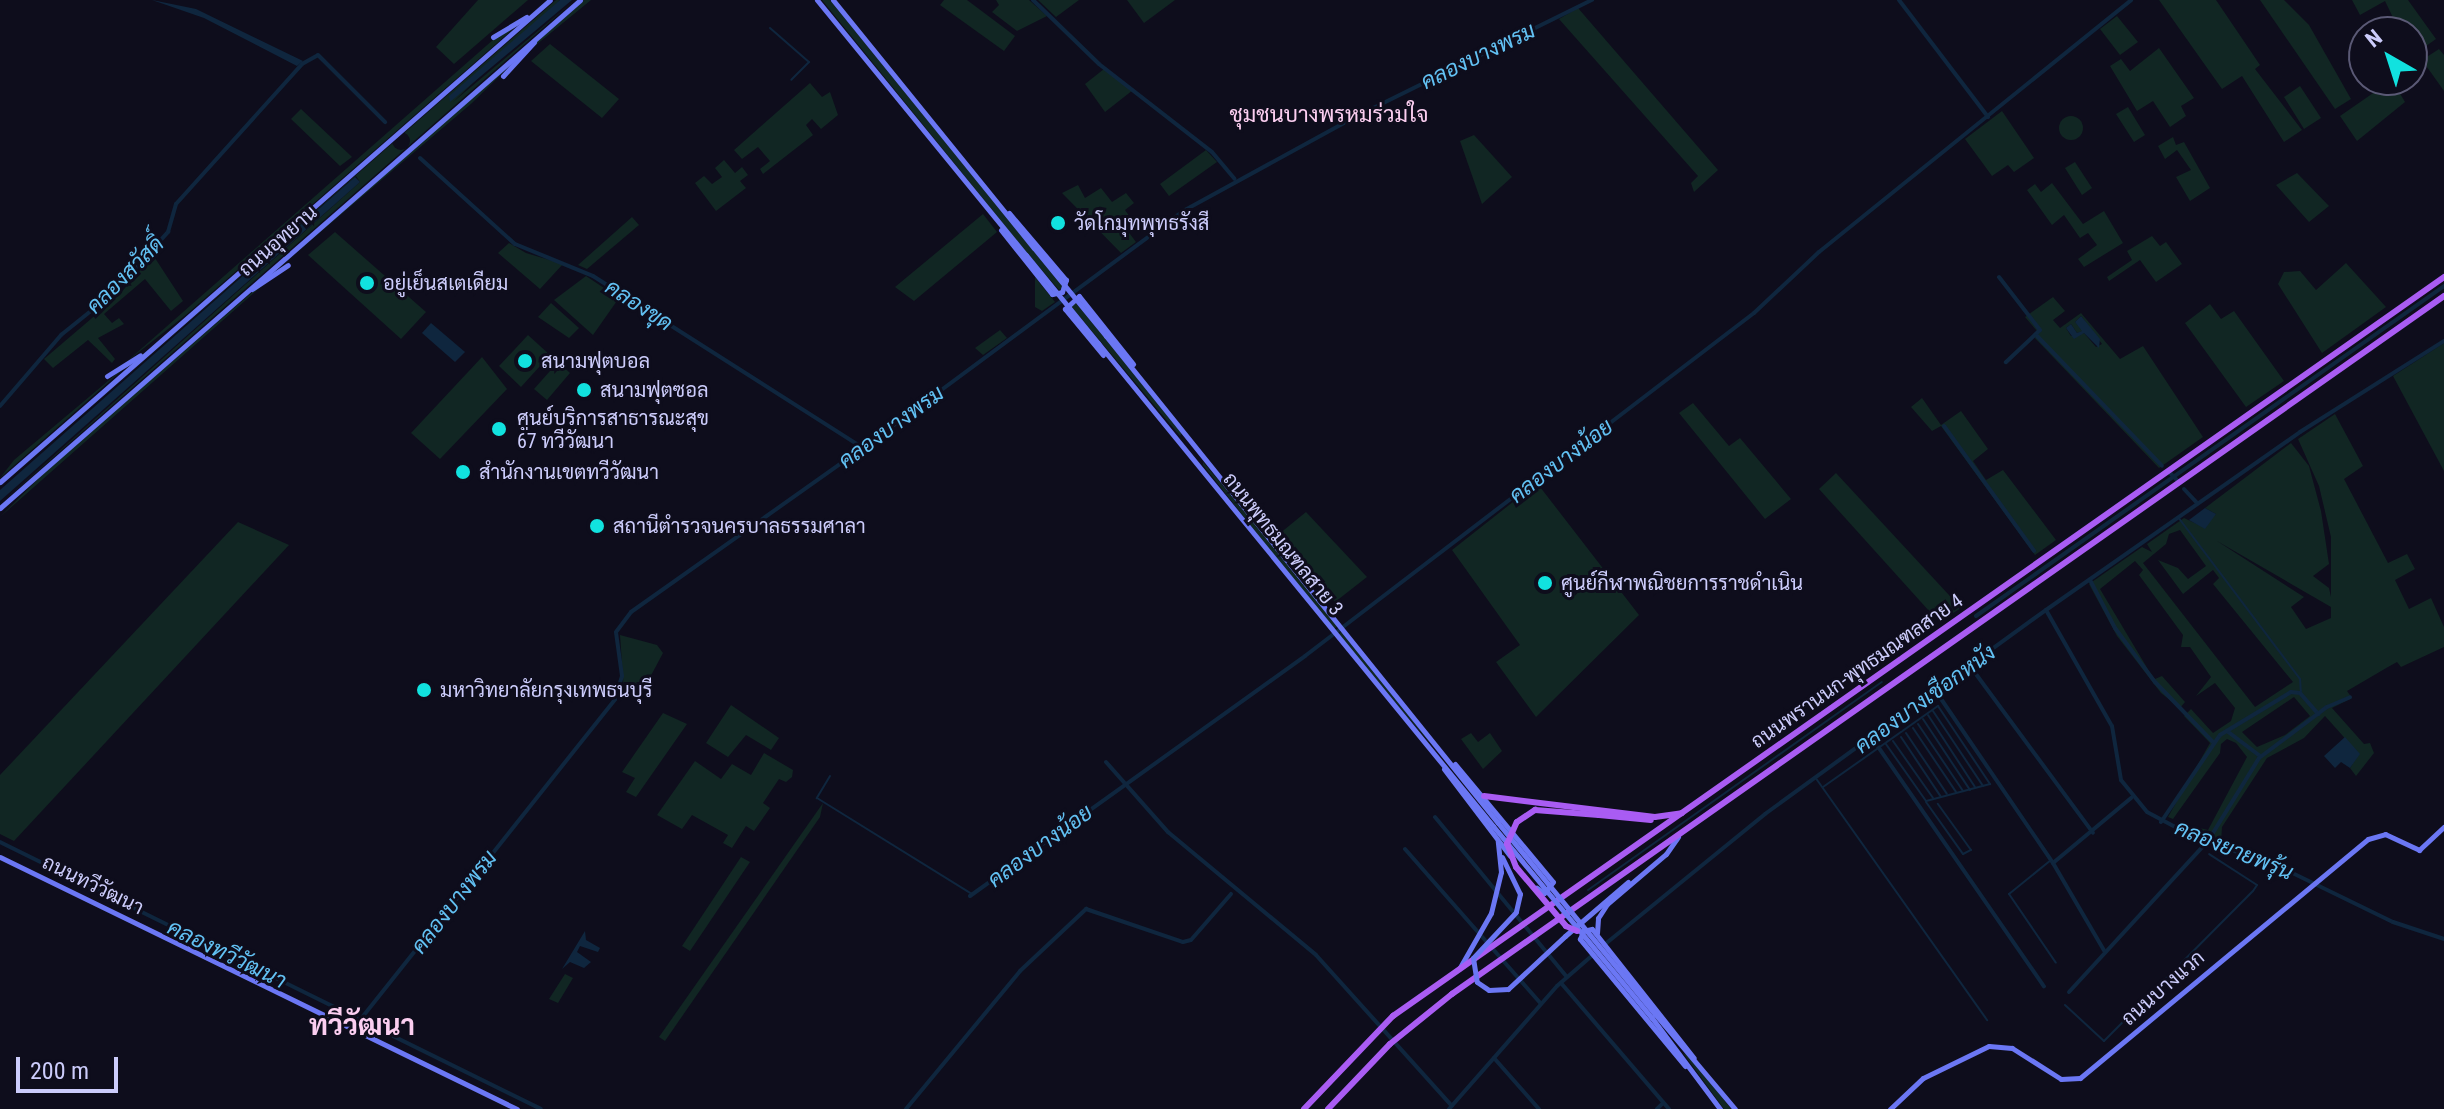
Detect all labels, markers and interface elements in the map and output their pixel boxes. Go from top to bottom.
north arrow [2348,16,2428,96]
water label: คลองบางพรม [1417,17,1539,95]
text: N [2361,25,2387,52]
district label: ชุมชนบางพรหมร่วมใจ [1230,102,1428,128]
street label: ถนนอุทยาน [234,200,322,282]
place label: วัดโกมุทพุทธรังสี [1074,211,1209,235]
marker: วัดโกมุทพุทธรังสี [1049,214,1067,232]
water label: คลองสวัสดิ์ [81,231,169,319]
place label: อยู่เย็นสเตเดียม [383,271,508,295]
marker: อยู่เย็นสเตเดียม [358,274,376,292]
water label: คลองขุด [600,274,678,336]
place label: สนามฟุตบอล [541,349,650,373]
marker: สนามฟุตบอล [516,352,534,370]
place label: สนามฟุตซอล [600,378,709,402]
water label: คลองบางพรม [833,380,949,474]
marker: สนามฟุตซอล [575,381,593,399]
place label: ศูนย์บริการสาธารณะสุข 67 ทวีวัฒนา [517,406,709,453]
water label: คลองบางน้อย [1504,413,1618,509]
marker: ศูนย์บริการสาธารณะสุข 67 ทวีวัฒนา [488,418,510,440]
place label: สำนักงานเขตทวีวัฒนา [479,460,659,484]
marker: สำนักงานเขตทวีวัฒนา [454,463,472,481]
street label: ถนนพุทธมณฑลสาย 3 [1218,468,1348,620]
place label: สถานีตำรวจนครบาลธรรมศาลา [613,514,866,538]
marker: สถานีตำรวจนครบาลธรรมศาลา [588,517,606,535]
place label: ศูนย์กีฬาพณิชยการราชดำเนิน [1561,571,1803,595]
marker: ศูนย์กีฬาพณิชยการราชดำเนิน [1536,574,1554,592]
street label: ถนนพรานนก-พุทธมณฑลสาย 4 [1746,589,1968,753]
water label: คลองบางเชือกหนัง [1849,639,2001,759]
place label: มหาวิทยาลัยกรุงเทพธนบุรี [440,678,652,702]
marker: มหาวิทยาลัยกรุงเทพธนบุรี [415,681,433,699]
water label: คลองบางน้อย [982,799,1098,893]
water label: คลองยายพรุ้น [2171,814,2297,886]
water label: คลองบางพรม [405,845,503,959]
street label: ถนนทวีวัฒนา [38,850,148,920]
water label: คลองทวีวัฒนา [163,914,291,994]
street label: ถนนบางแวก [2117,945,2209,1031]
district label: ทวีวัฒนา [309,1009,415,1043]
scale bar [20,1041,122,1091]
text: 200 m [30,1057,89,1085]

